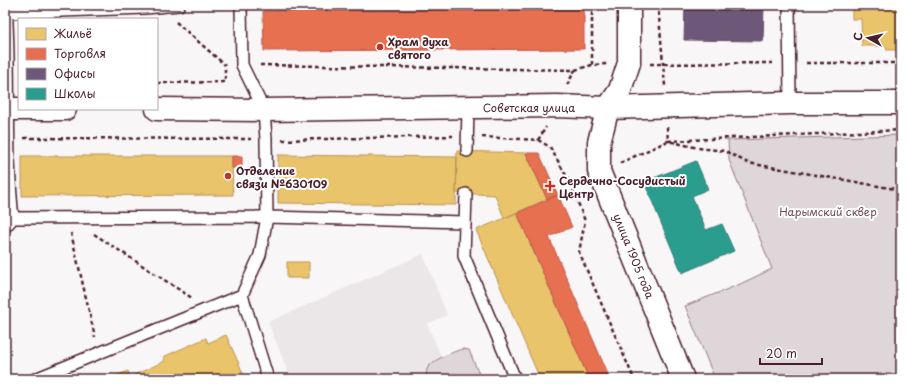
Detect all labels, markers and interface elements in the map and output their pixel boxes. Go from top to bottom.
legend [18,18,158,110]
north arrow [848,18,888,58]
text: Жильё [53,24,92,42]
text: С [849,31,867,42]
place label: Храм духа святого [388,33,449,63]
marker: Храм духа святого [375,42,385,52]
text: Торговля [54,44,106,62]
text: Офисы [54,64,95,82]
text: Школы [54,84,96,102]
street label: Советская улица [483,99,575,116]
place label: Отделение связи №630109 [236,162,328,192]
marker: Отделение связи №630109 [223,171,233,181]
place label: Сердечно-Сосудистый Центр [559,172,686,202]
marker: Сердечно-Сосудистый Центр [544,180,556,192]
park label: Нарымский сквер [779,203,877,220]
street label: улица 1905 года [609,211,659,301]
scale bar [760,340,822,366]
text: 20 m [766,344,797,362]

